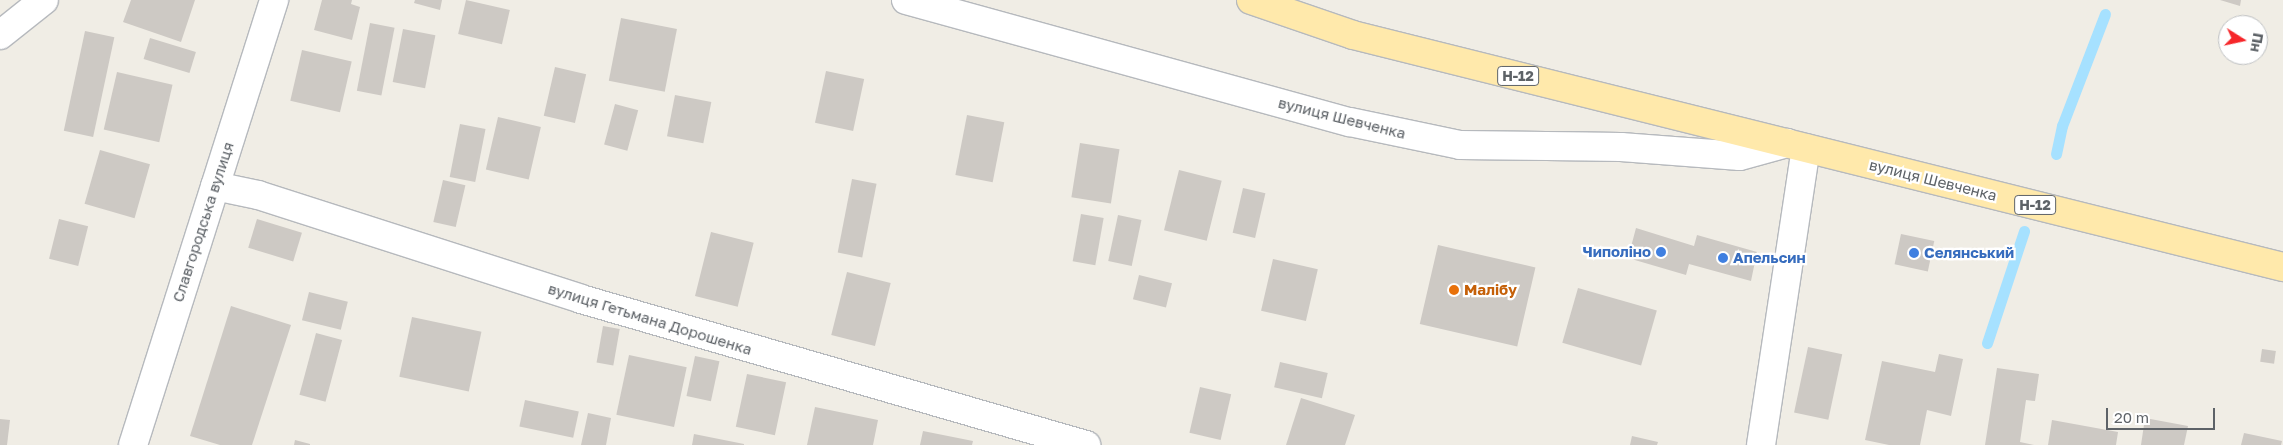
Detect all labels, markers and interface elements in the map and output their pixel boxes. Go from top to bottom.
north arrow [2218,15,2268,65]
text: Пн [2247,32,2267,53]
road number: Н-12 [1497,64,1539,88]
street label: вулиця Шевченка [1276,93,1408,143]
street label: Славгородська вулиця [169,140,237,304]
street label: вулиця Шевченка [1867,155,1999,205]
road number: Н-12 [2014,194,2056,216]
place label: Чиполіно [1583,243,1651,261]
place label: Селянський [1924,244,2014,262]
marker: Чиполіно [1655,246,1667,258]
marker: Селянський [1908,247,1920,259]
place label: Апельсин [1733,249,1806,267]
marker: Апельсин [1717,252,1729,264]
street label: вулиця Гетьмана Дорошенка [546,279,754,359]
place label: Малібу [1464,281,1517,299]
marker: Малібу [1448,284,1460,296]
scale bar [2108,398,2217,430]
text: 20 m [2114,408,2149,426]

